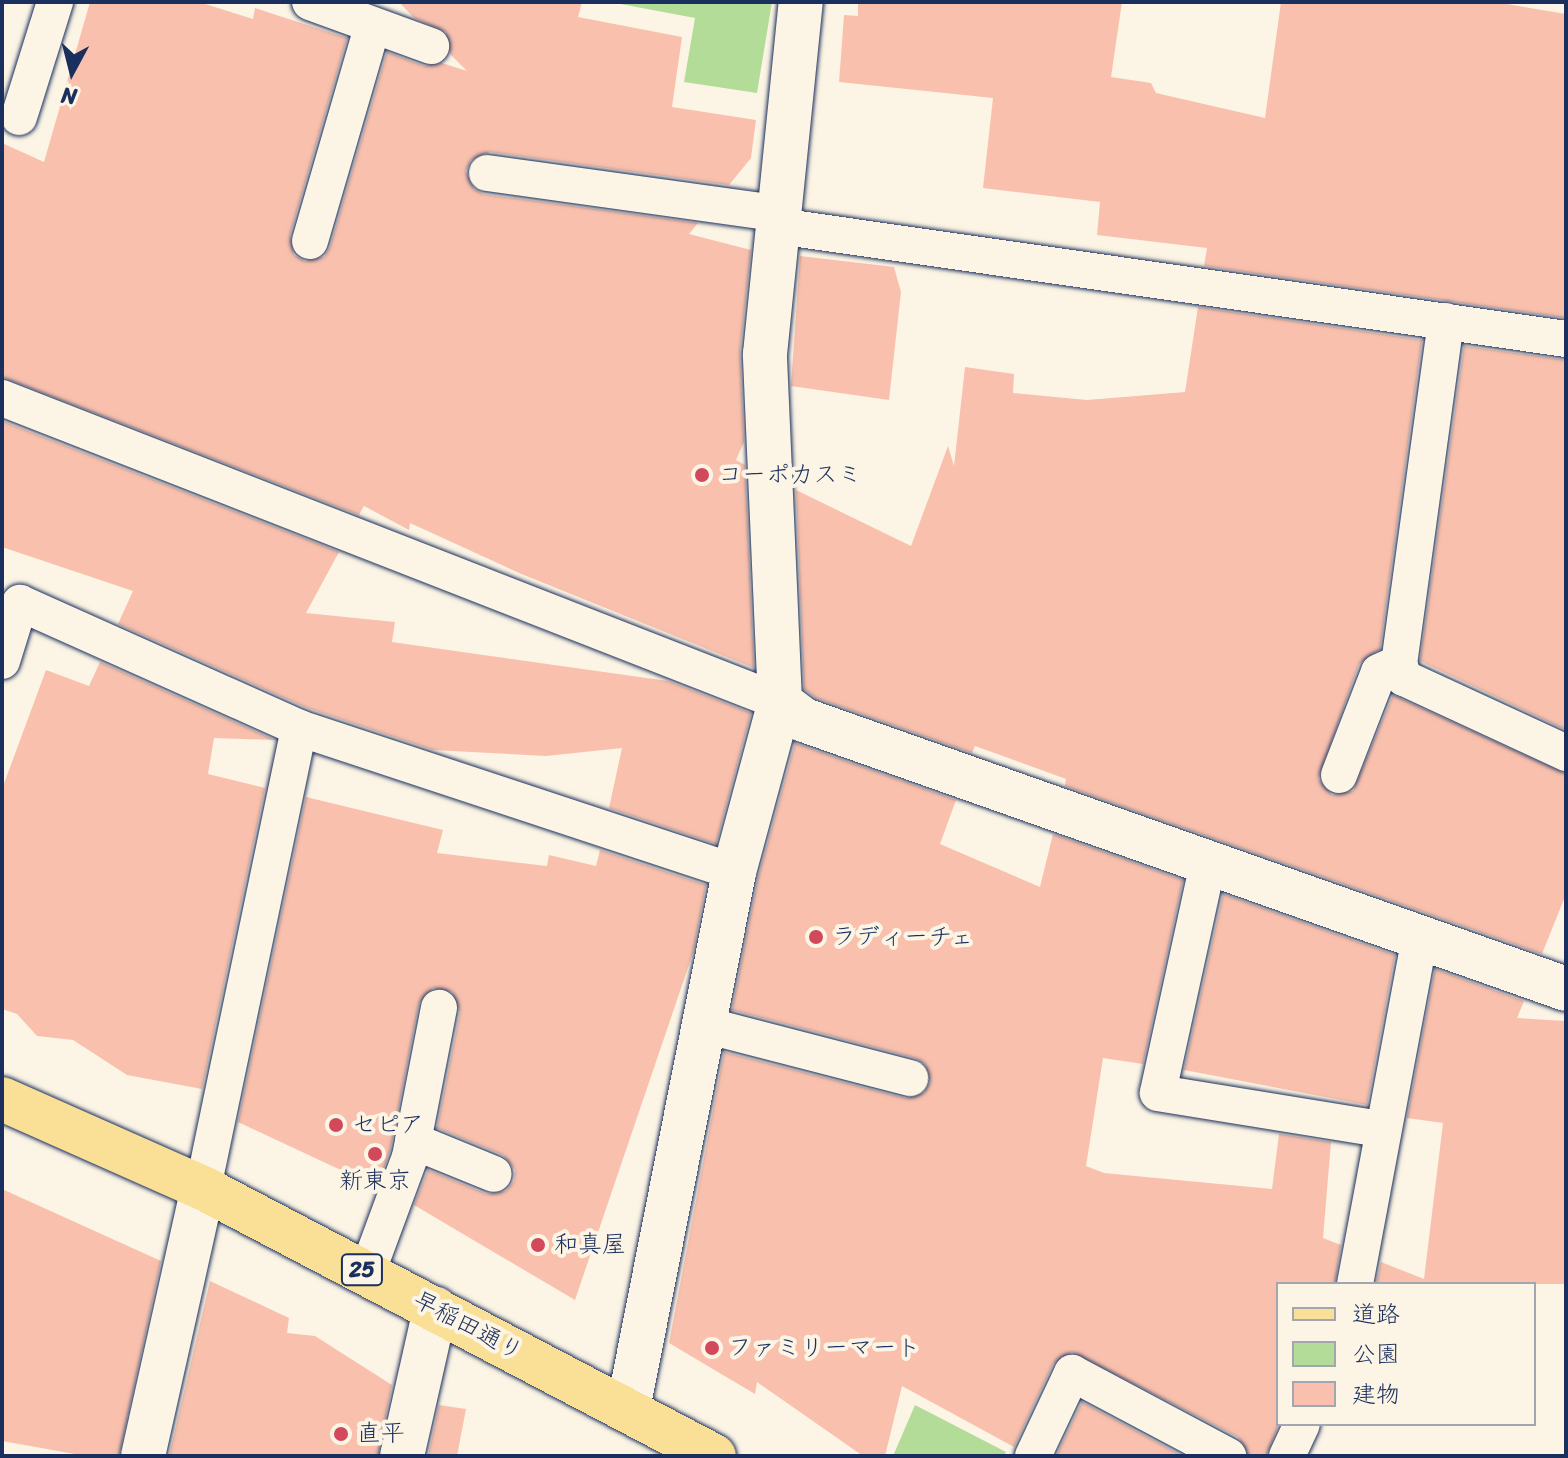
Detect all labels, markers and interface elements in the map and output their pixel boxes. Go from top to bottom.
north arrow [32,32,112,112]
text: N [59,76,79,117]
place label: コーポカスミ [718,461,862,489]
marker: コーポカスミ [693,466,711,484]
place label: ラディーチェ [832,923,976,951]
marker: ラディーチェ [807,928,825,946]
place label: セピア [352,1111,424,1139]
marker: セピア [327,1116,345,1134]
marker: 新東京 [366,1145,384,1163]
place label: 新東京 [339,1167,411,1195]
place label: 和真屋 [554,1231,626,1259]
marker: 和真屋 [529,1236,547,1254]
road number: 25 [340,1252,384,1288]
legend [1276,1282,1536,1426]
street label: 早稲田通り [408,1285,528,1367]
text: 道路 [1352,1293,1400,1335]
text: 公園 [1352,1333,1400,1375]
place label: ファミリーマート [728,1334,920,1362]
marker: ファミリーマート [703,1339,721,1357]
text: 建物 [1352,1373,1400,1415]
place label: 直平 [357,1420,405,1448]
marker: 直平 [332,1425,350,1443]

